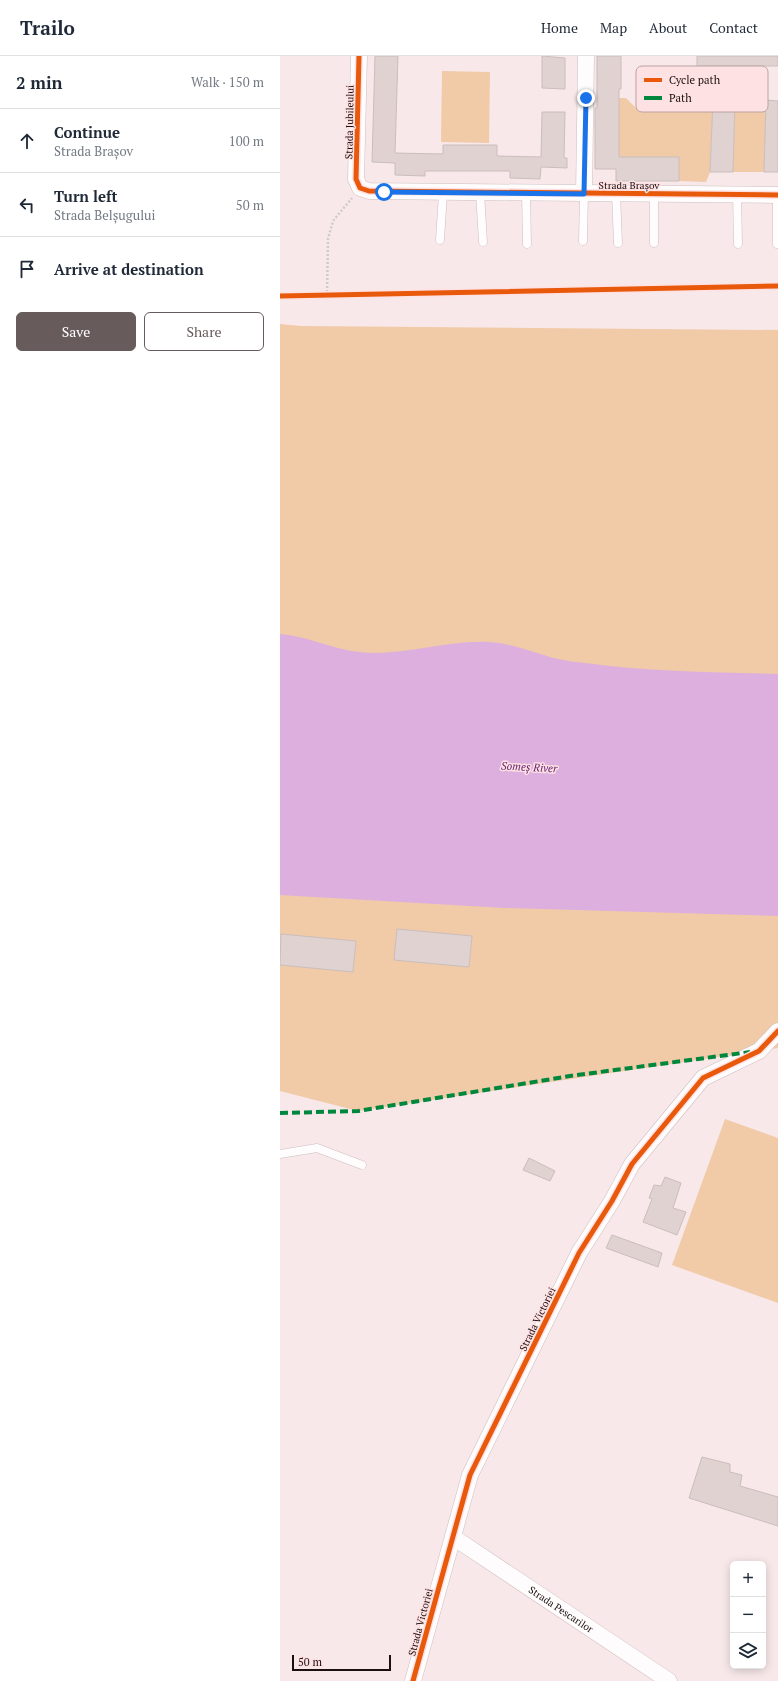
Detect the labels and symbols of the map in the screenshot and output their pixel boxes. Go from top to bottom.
legend [636,66,768,112]
text: Cycle path [669,73,721,87]
street label: Strada Jubileului [342,85,357,159]
route end [577,89,595,107]
text: Path [669,91,692,105]
street label: Strada Brașov [599,179,660,192]
route start [375,183,393,201]
water label: Someș River [500,759,558,776]
street label: Strada Victoriei [516,1285,558,1353]
street label: Strada Pescarilor [526,1583,596,1636]
street label: Strada Victoriei [405,1587,436,1657]
scale bar [292,1653,391,1672]

